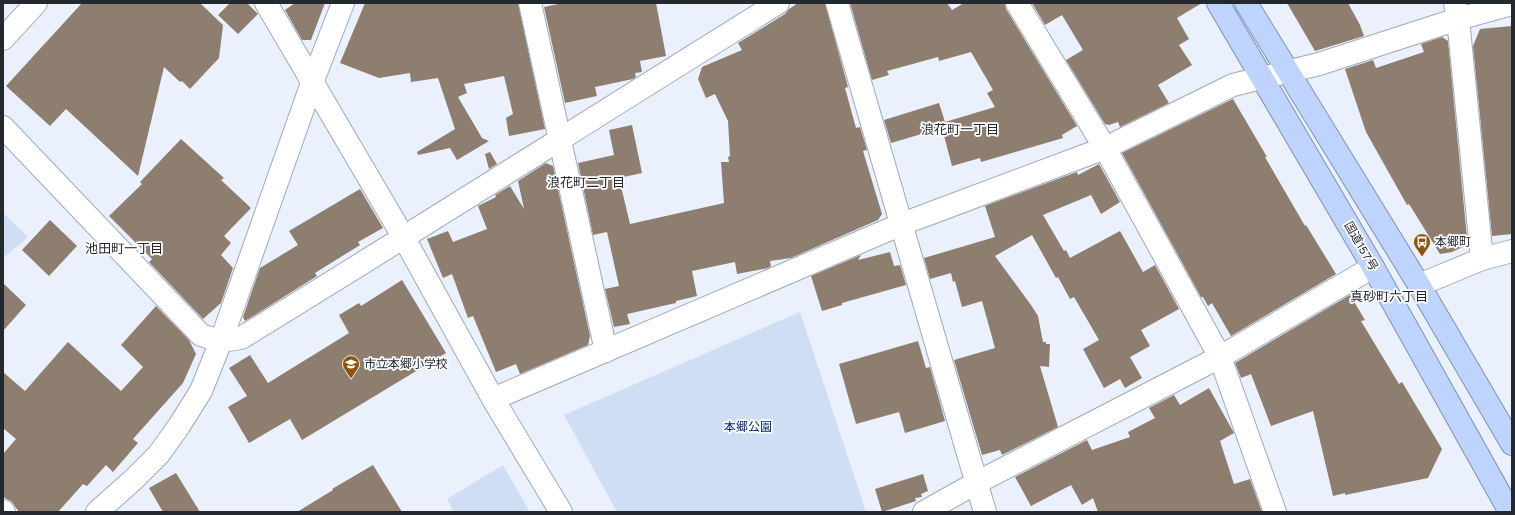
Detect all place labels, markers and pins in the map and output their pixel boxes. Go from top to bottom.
bus stop icon: 本郷町 [1412,232,1432,257]
place label: 本郷町 [1435,235,1471,249]
school or university icon: 市立本郷小学校 [341,354,361,379]
place label: 市立本郷小学校 [364,357,448,371]

